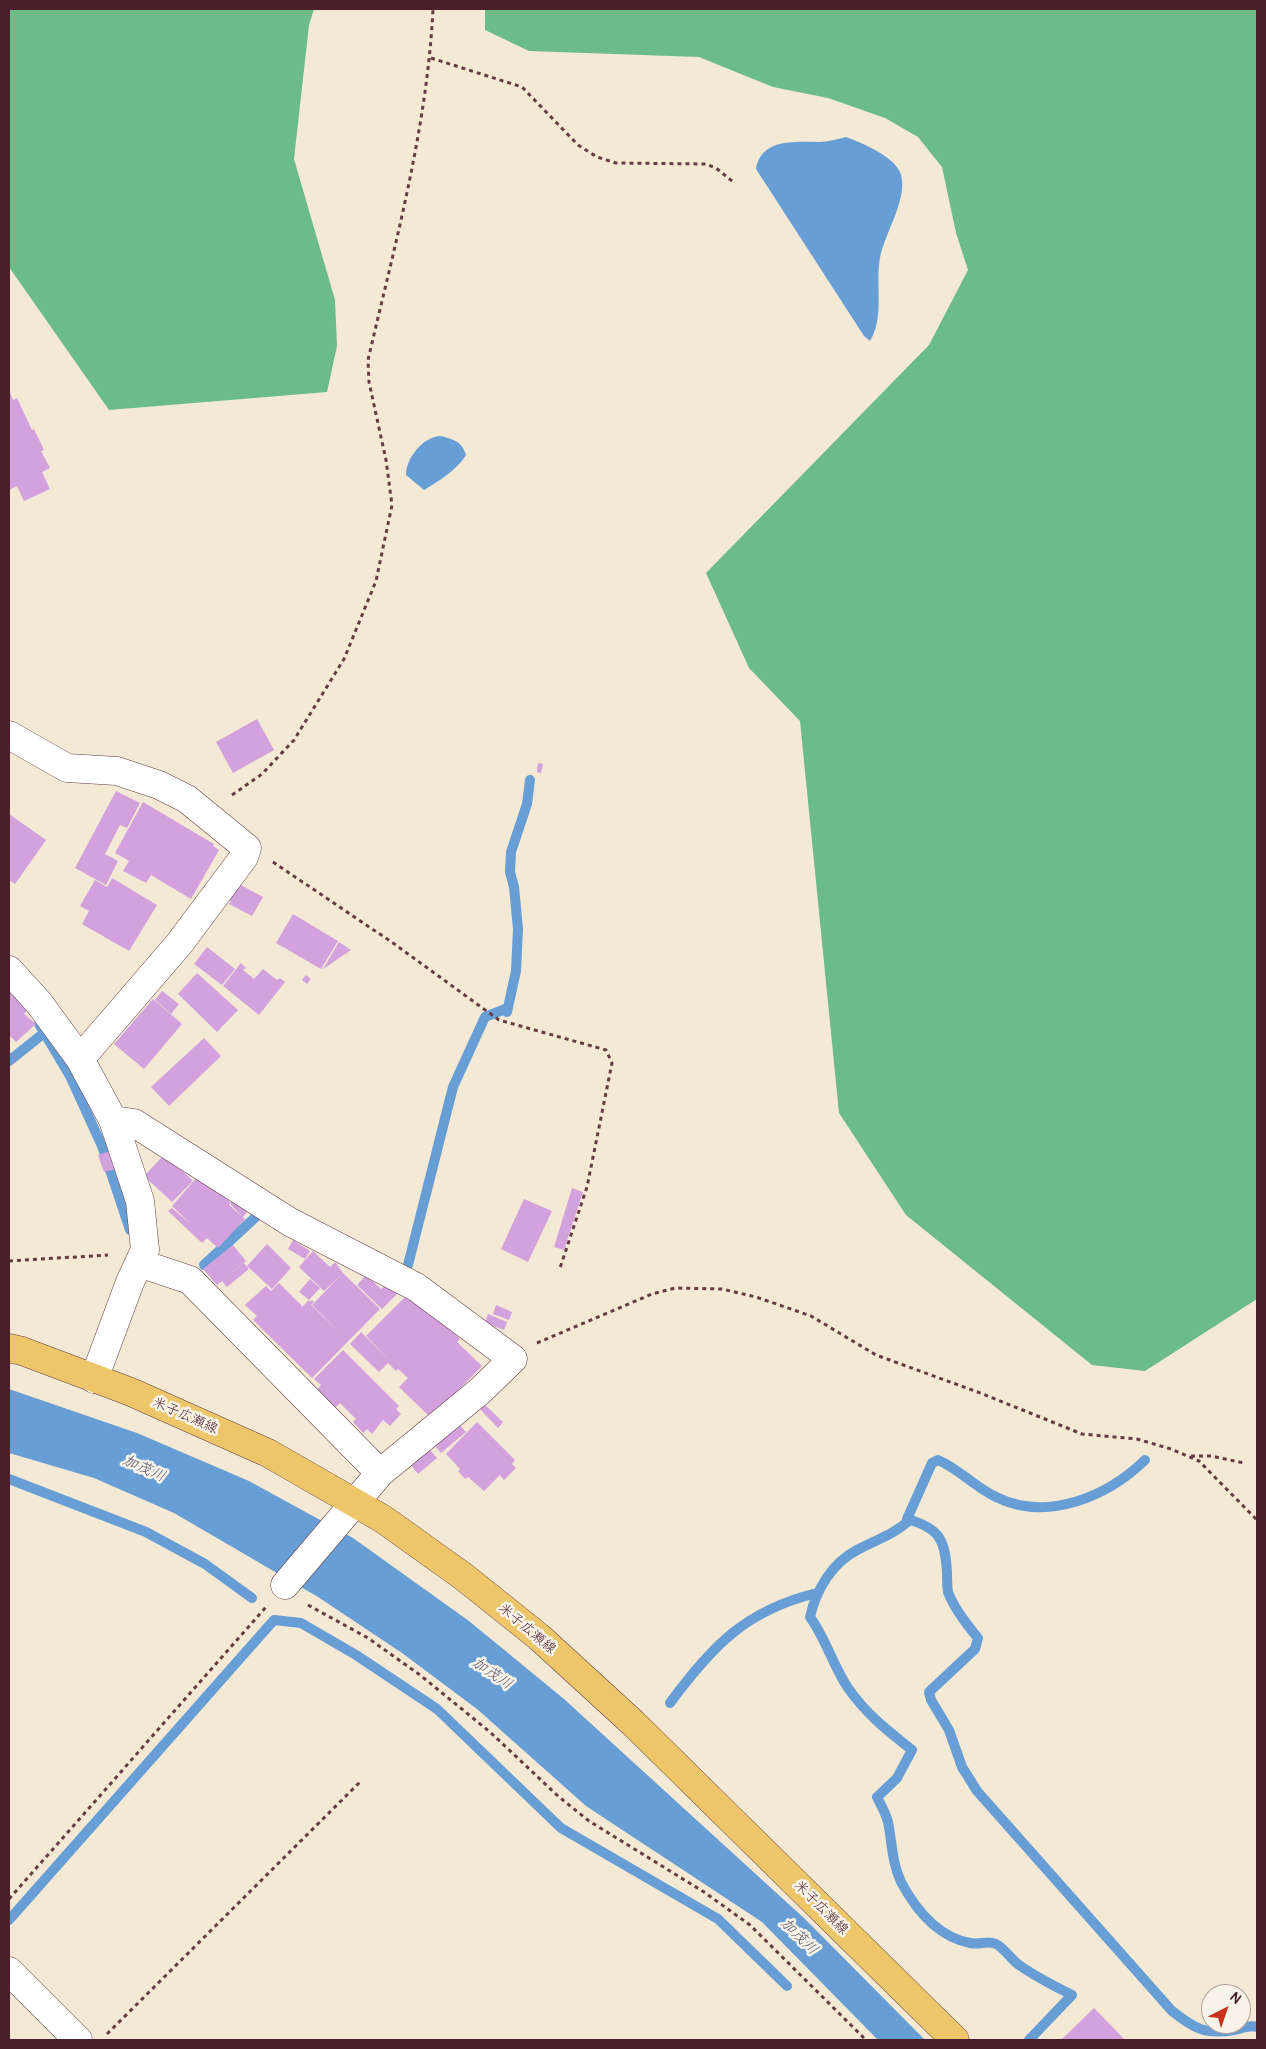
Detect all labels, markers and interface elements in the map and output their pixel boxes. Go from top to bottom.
street label: 米子広瀬線 [150,1394,220,1438]
water label: 加茂川 [120,1452,168,1486]
street label: 米子広瀬線 [495,1600,559,1658]
water label: 加茂川 [468,1654,516,1694]
street label: 米子広瀬線 [790,1877,852,1939]
water label: 加茂川 [777,1915,821,1959]
north arrow [1201,1984,1251,2034]
text: N [1226,1989,1245,2008]

